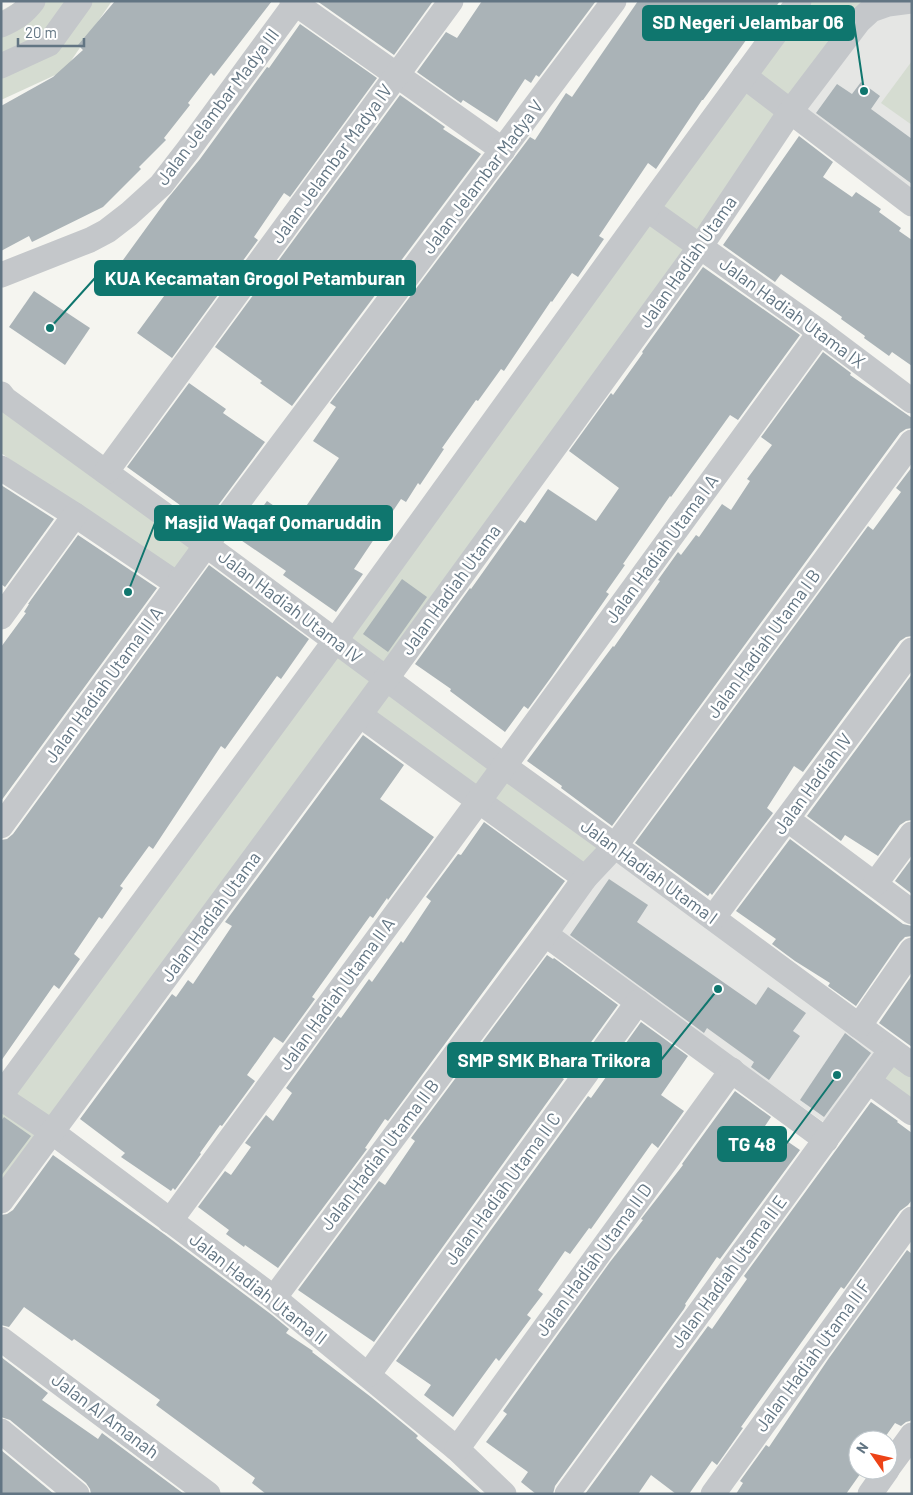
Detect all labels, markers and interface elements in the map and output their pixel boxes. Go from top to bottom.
callout: SD Negeri Jelambar 06 [643,6,854,40]
text: SD Negeri Jelambar 06 [652,10,844,33]
scale bar [18,15,84,47]
text: 20 m [25,23,57,41]
street label: Jalan Jelambar Madya III [151,24,283,189]
street label: Jalan Jelambar Madya IV [266,79,397,247]
street label: Jalan Jelambar Madya V [417,95,547,258]
street label: Jalan Hadiah Utama [634,191,741,331]
street label: Jalan Hadiah Utama IX [716,252,870,372]
callout: KUA Kecamatan Grogol Petamburan [95,261,415,295]
text: KUA Kecamatan Grogol Petamburan [105,266,405,289]
street label: Jalan Hadiah Utama I A [600,470,723,627]
callout: Masjid Waqaf Qomaruddin [155,506,392,540]
text: Masjid Waqaf Qomaruddin [165,510,381,533]
street label: Jalan Hadiah Utama [396,520,505,659]
street label: Jalan Hadiah Utama IV [214,545,367,668]
street label: Jalan Hadiah Utama I B [702,565,825,722]
street label: Jalan Hadiah Utama III A [39,602,167,767]
street label: Jalan Hadiah IV [768,728,856,838]
street label: Jalan Hadiah Utama I [577,814,722,928]
street label: Jalan Hadiah Utama [156,847,265,986]
street label: Jalan Hadiah Utama II A [273,913,399,1074]
callout: SMP SMK Bhara Trikora [448,1043,661,1077]
text: SMP SMK Bhara Trikora [457,1048,651,1071]
street label: Jalan Hadiah Utama II B [315,1075,443,1234]
street label: Jalan Hadiah Utama II C [439,1108,565,1269]
callout: TG 48 [718,1127,786,1161]
text: TG 48 [728,1132,776,1155]
street label: Jalan Hadiah Utama II D [530,1179,656,1340]
street label: Jalan Hadiah Utama II E [666,1191,791,1352]
street label: Jalan Hadiah Utama II [185,1228,332,1349]
street label: Jalan Hadiah Utama II F [750,1275,875,1436]
street label: Jalan Al Amanah [48,1368,164,1463]
north arrow [848,1430,898,1480]
text: N [852,1439,871,1456]

